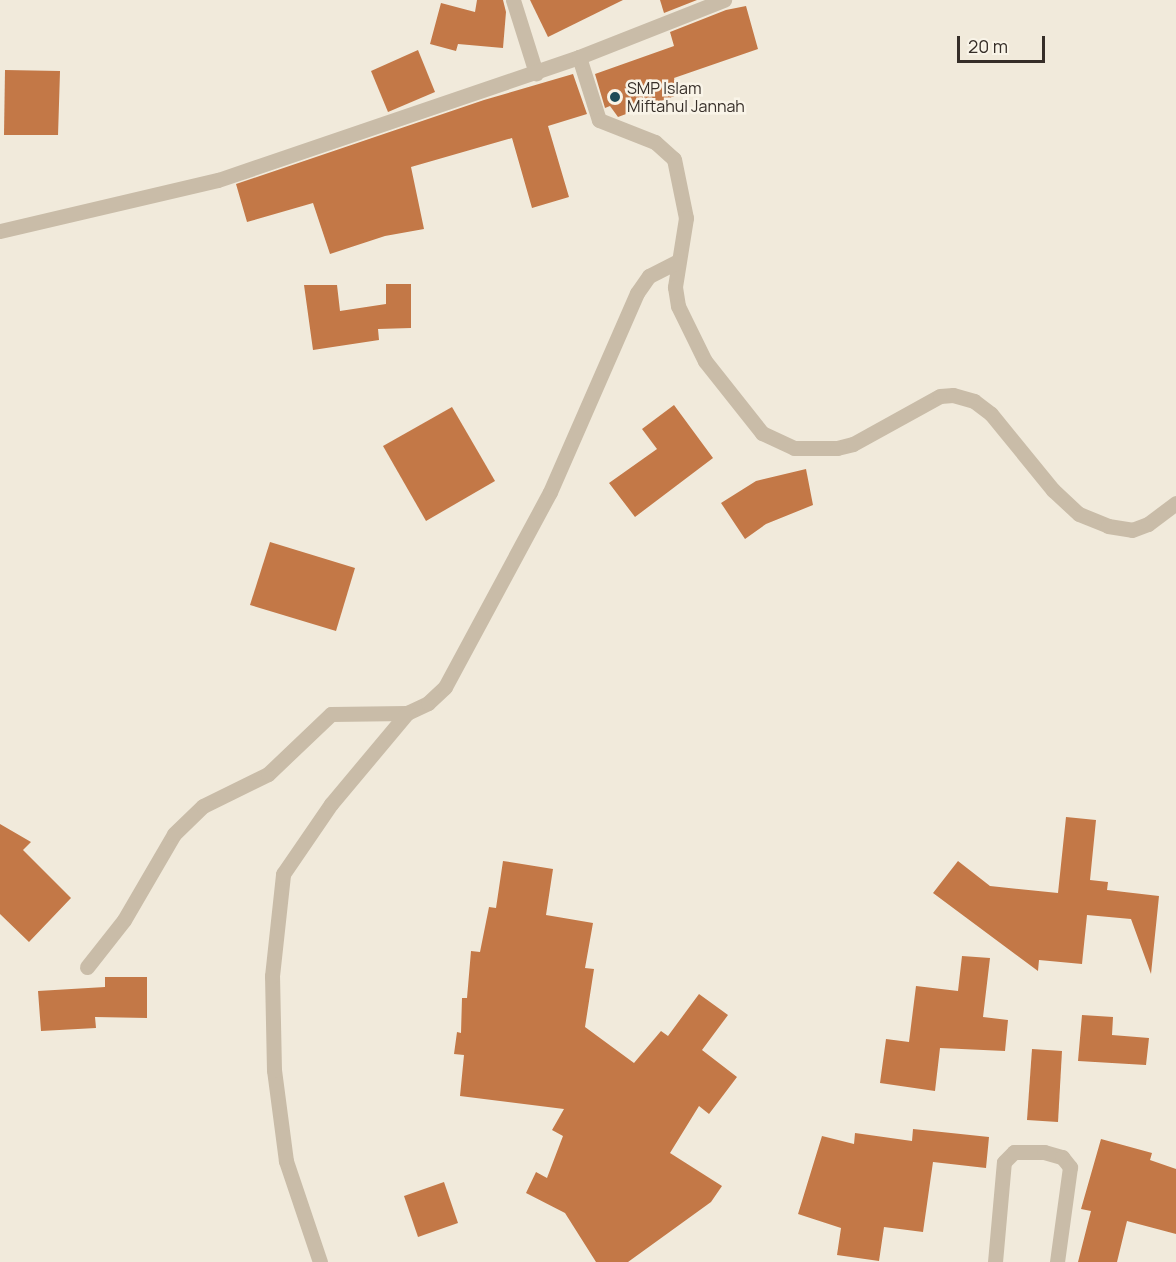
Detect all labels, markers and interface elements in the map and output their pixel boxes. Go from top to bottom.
scale bar [960,24,1048,62]
text: 20 m [968,34,1008,58]
place label: SMP Islam Miftahul Jannah [627,78,745,116]
marker: SMP Islam Miftahul Jannah [608,90,622,104]

